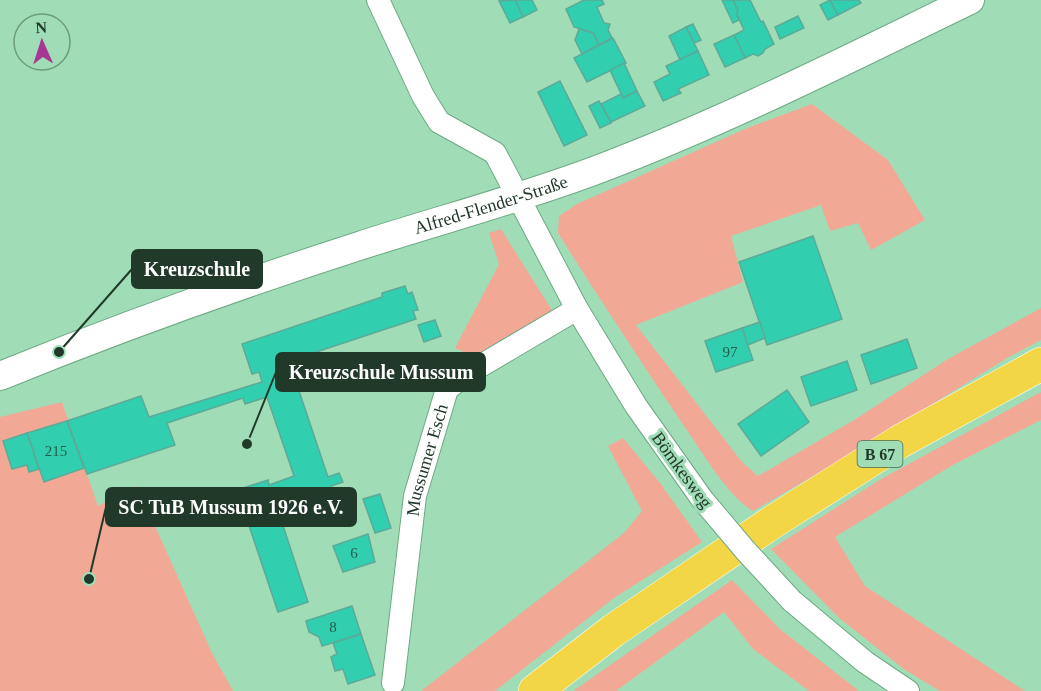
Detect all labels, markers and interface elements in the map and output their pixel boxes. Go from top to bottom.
north arrow [12,12,72,72]
text: N [35,19,48,36]
street label: Alfred-Flender-Straße [412,171,570,238]
callout: Kreuzschule [132,250,262,288]
text: Kreuzschule [144,258,250,280]
house number: 97 [723,344,738,360]
callout: Kreuzschule Mussum [276,353,485,391]
text: Kreuzschule Mussum [289,361,474,383]
street label: Mussumer Esch [403,402,452,517]
street label: Bömkesweg [648,428,716,512]
road number: B 67 [858,441,902,467]
house number: 215 [45,443,67,459]
callout: SC TuB Mussum 1926 e.V. [106,488,356,526]
text: SC TuB Mussum 1926 e.V. [118,496,344,518]
house number: 6 [350,545,358,561]
house number: 8 [329,619,337,635]

